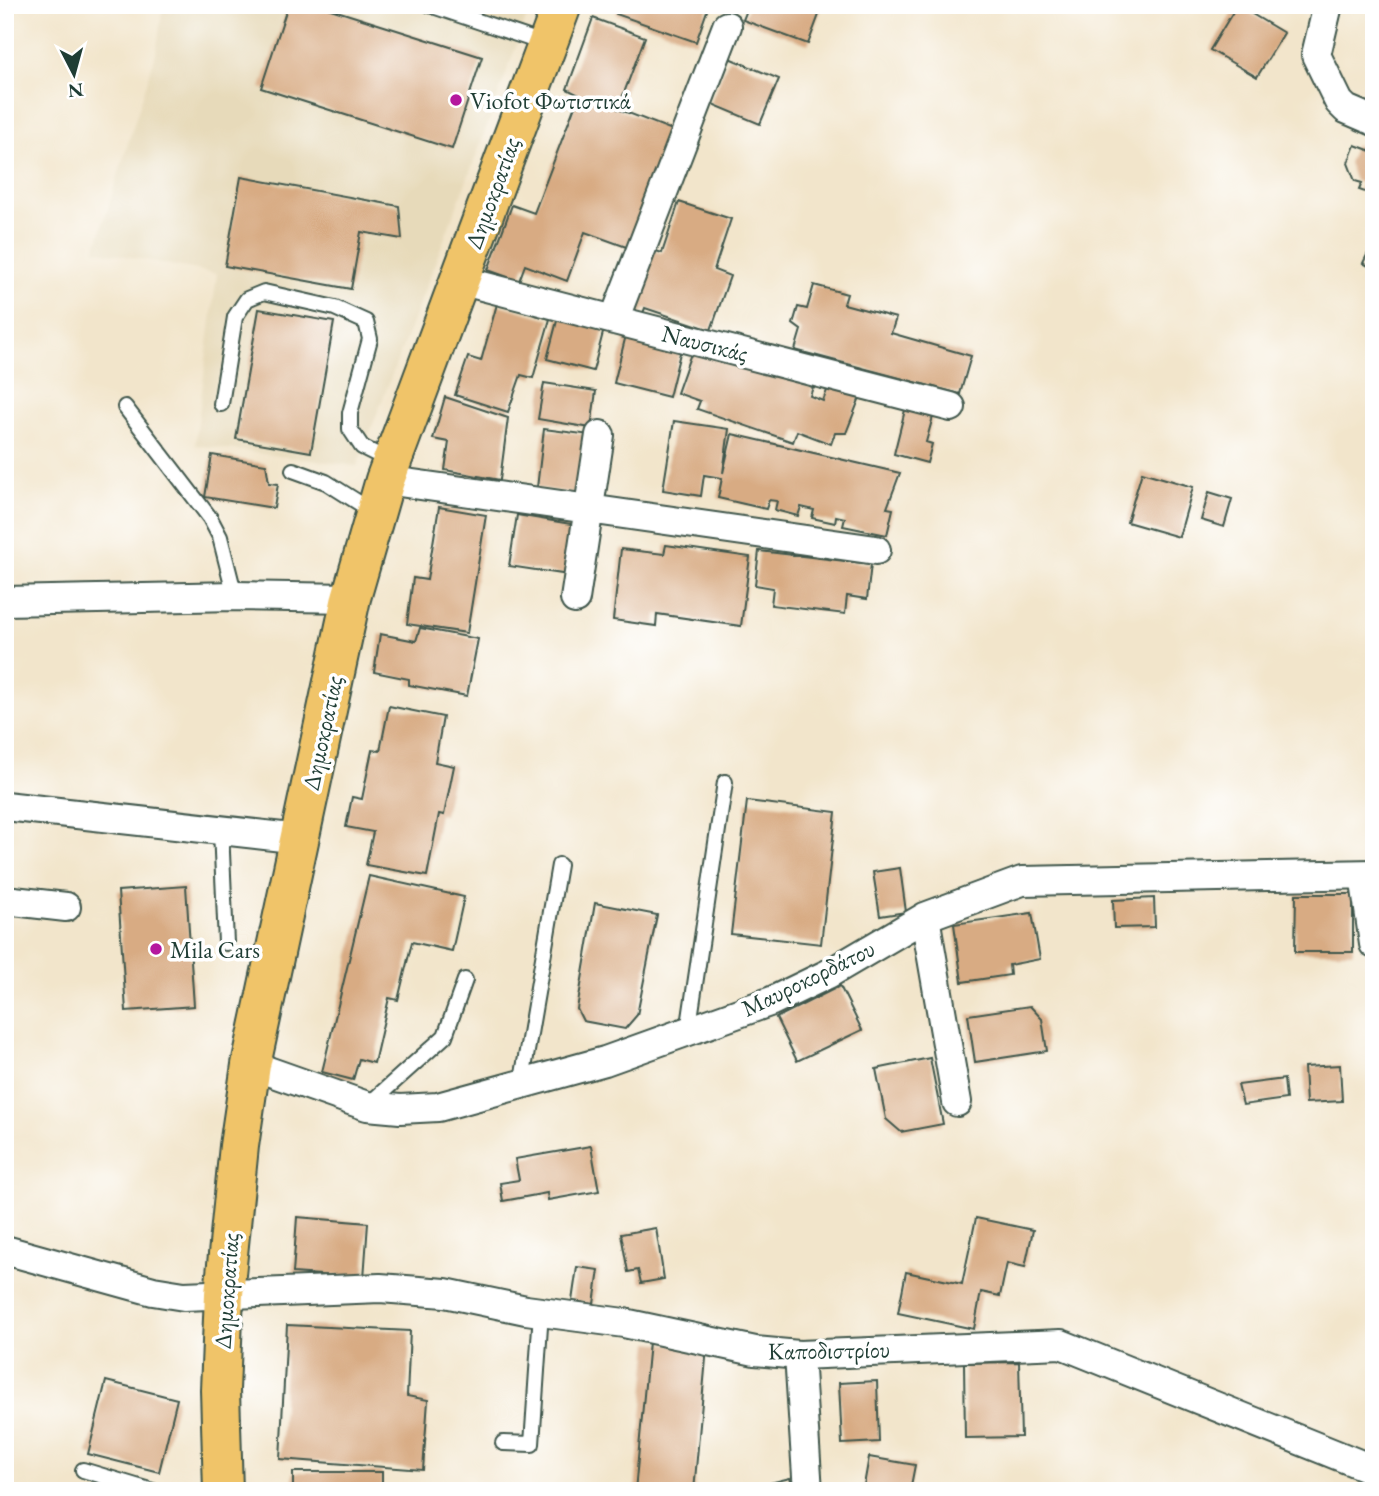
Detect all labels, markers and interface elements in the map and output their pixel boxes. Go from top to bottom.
north arrow [38,38,108,108]
text: N [66,77,85,104]
place label: Viofot Φωτιστικά [470,85,631,116]
marker: Viofot Φωτιστικά [448,92,464,108]
street label: Δημοκρατίας [457,133,527,253]
street label: Ναυσικάς [659,317,751,369]
street label: Δημοκρατίας [295,673,349,793]
street label: Μαυροκορδάτου [736,932,880,1024]
place label: Mila Cars [170,934,260,965]
marker: Mila Cars [148,941,164,957]
street label: Δημοκρατίας [206,1232,246,1350]
street label: Καποδιστρίου [768,1333,890,1367]

